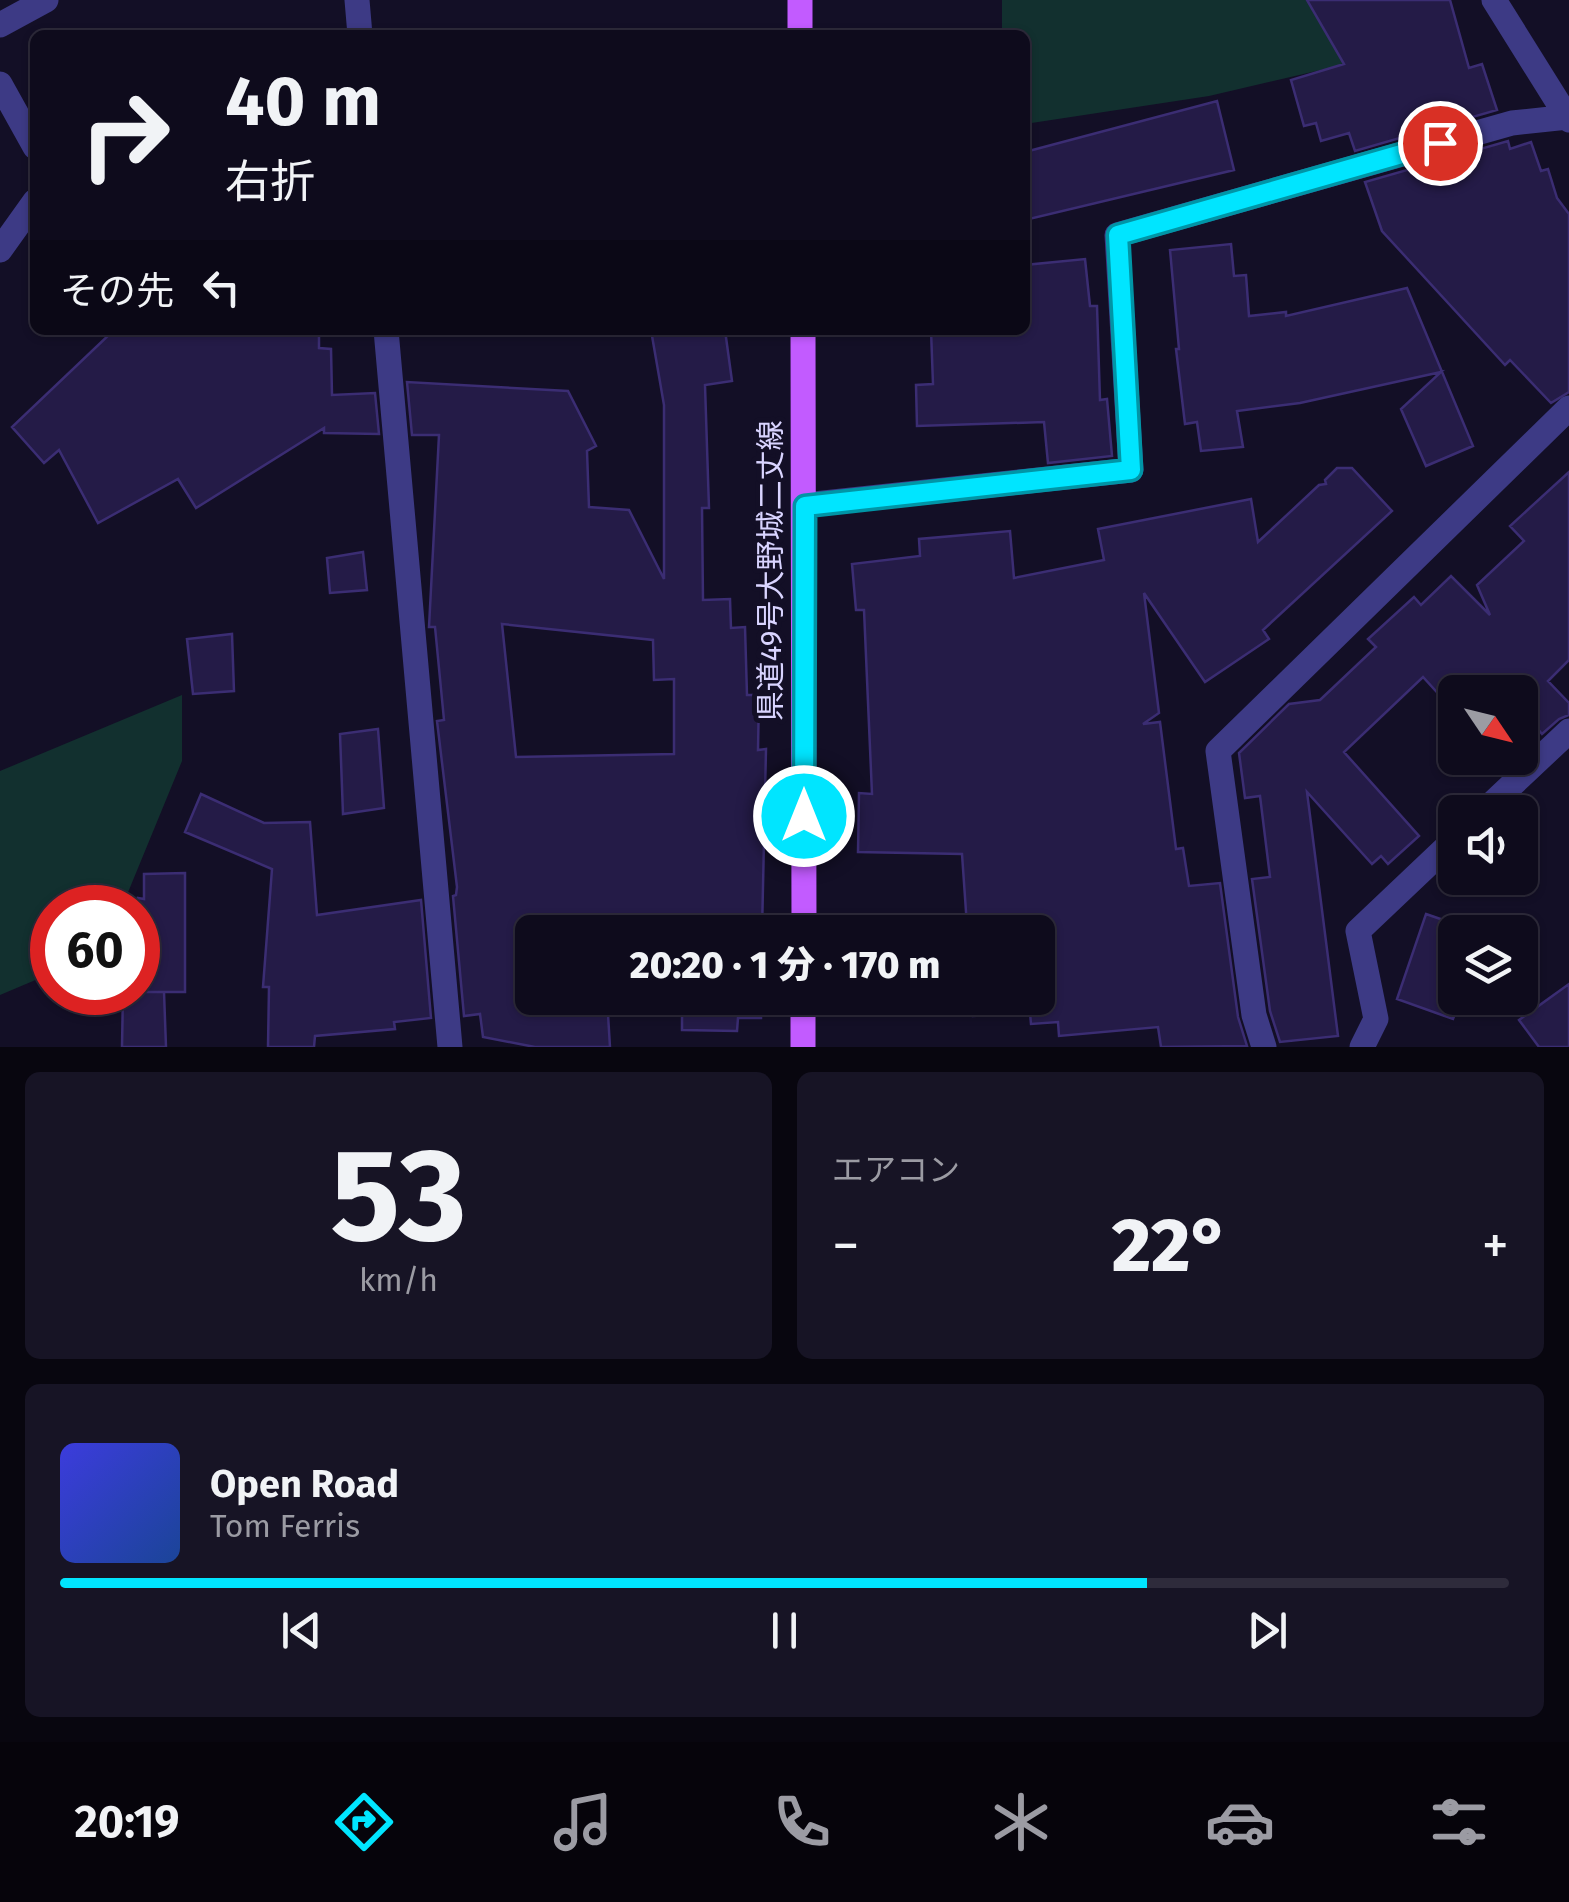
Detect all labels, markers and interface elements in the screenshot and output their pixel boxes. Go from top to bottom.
text: 40 m [225,60,381,144]
icon: right [60,70,190,200]
pin [1398,101,1483,186]
icon: arrive [1413,116,1468,171]
text: 右折 [225,155,315,209]
icon: left [194,260,249,315]
text: その先 [60,268,174,314]
street label: 県道49号大野城二丈線 [753,420,789,722]
north arrow [1438,675,1538,775]
map controls [1438,675,1538,1015]
position arrow [752,764,856,868]
button: sound [1438,795,1538,895]
speed limit sign: 60 [30,885,160,1015]
button: layers [1438,915,1538,1015]
text: 20:20 · 1 分 · 170 m [630,942,940,988]
text: 53 [330,1118,467,1274]
text: エアコン [832,1151,960,1189]
text: 22° [1112,1201,1229,1291]
text: − [832,1213,860,1279]
text: + [1482,1213,1509,1279]
text: km/h [359,1261,438,1299]
text: Open Road [210,1461,399,1507]
text: Tom Ferris [210,1507,360,1545]
icon: previous [274,1603,329,1658]
icon: pause [757,1603,812,1658]
icon: next [1240,1603,1295,1658]
icon: directions [329,1787,399,1857]
icon: music [548,1787,618,1857]
icon: phone [767,1787,837,1857]
icon: climate [986,1787,1056,1857]
icon: car [1205,1787,1275,1857]
icon: filters [1424,1787,1494,1857]
text: 20:19 [75,1795,180,1849]

